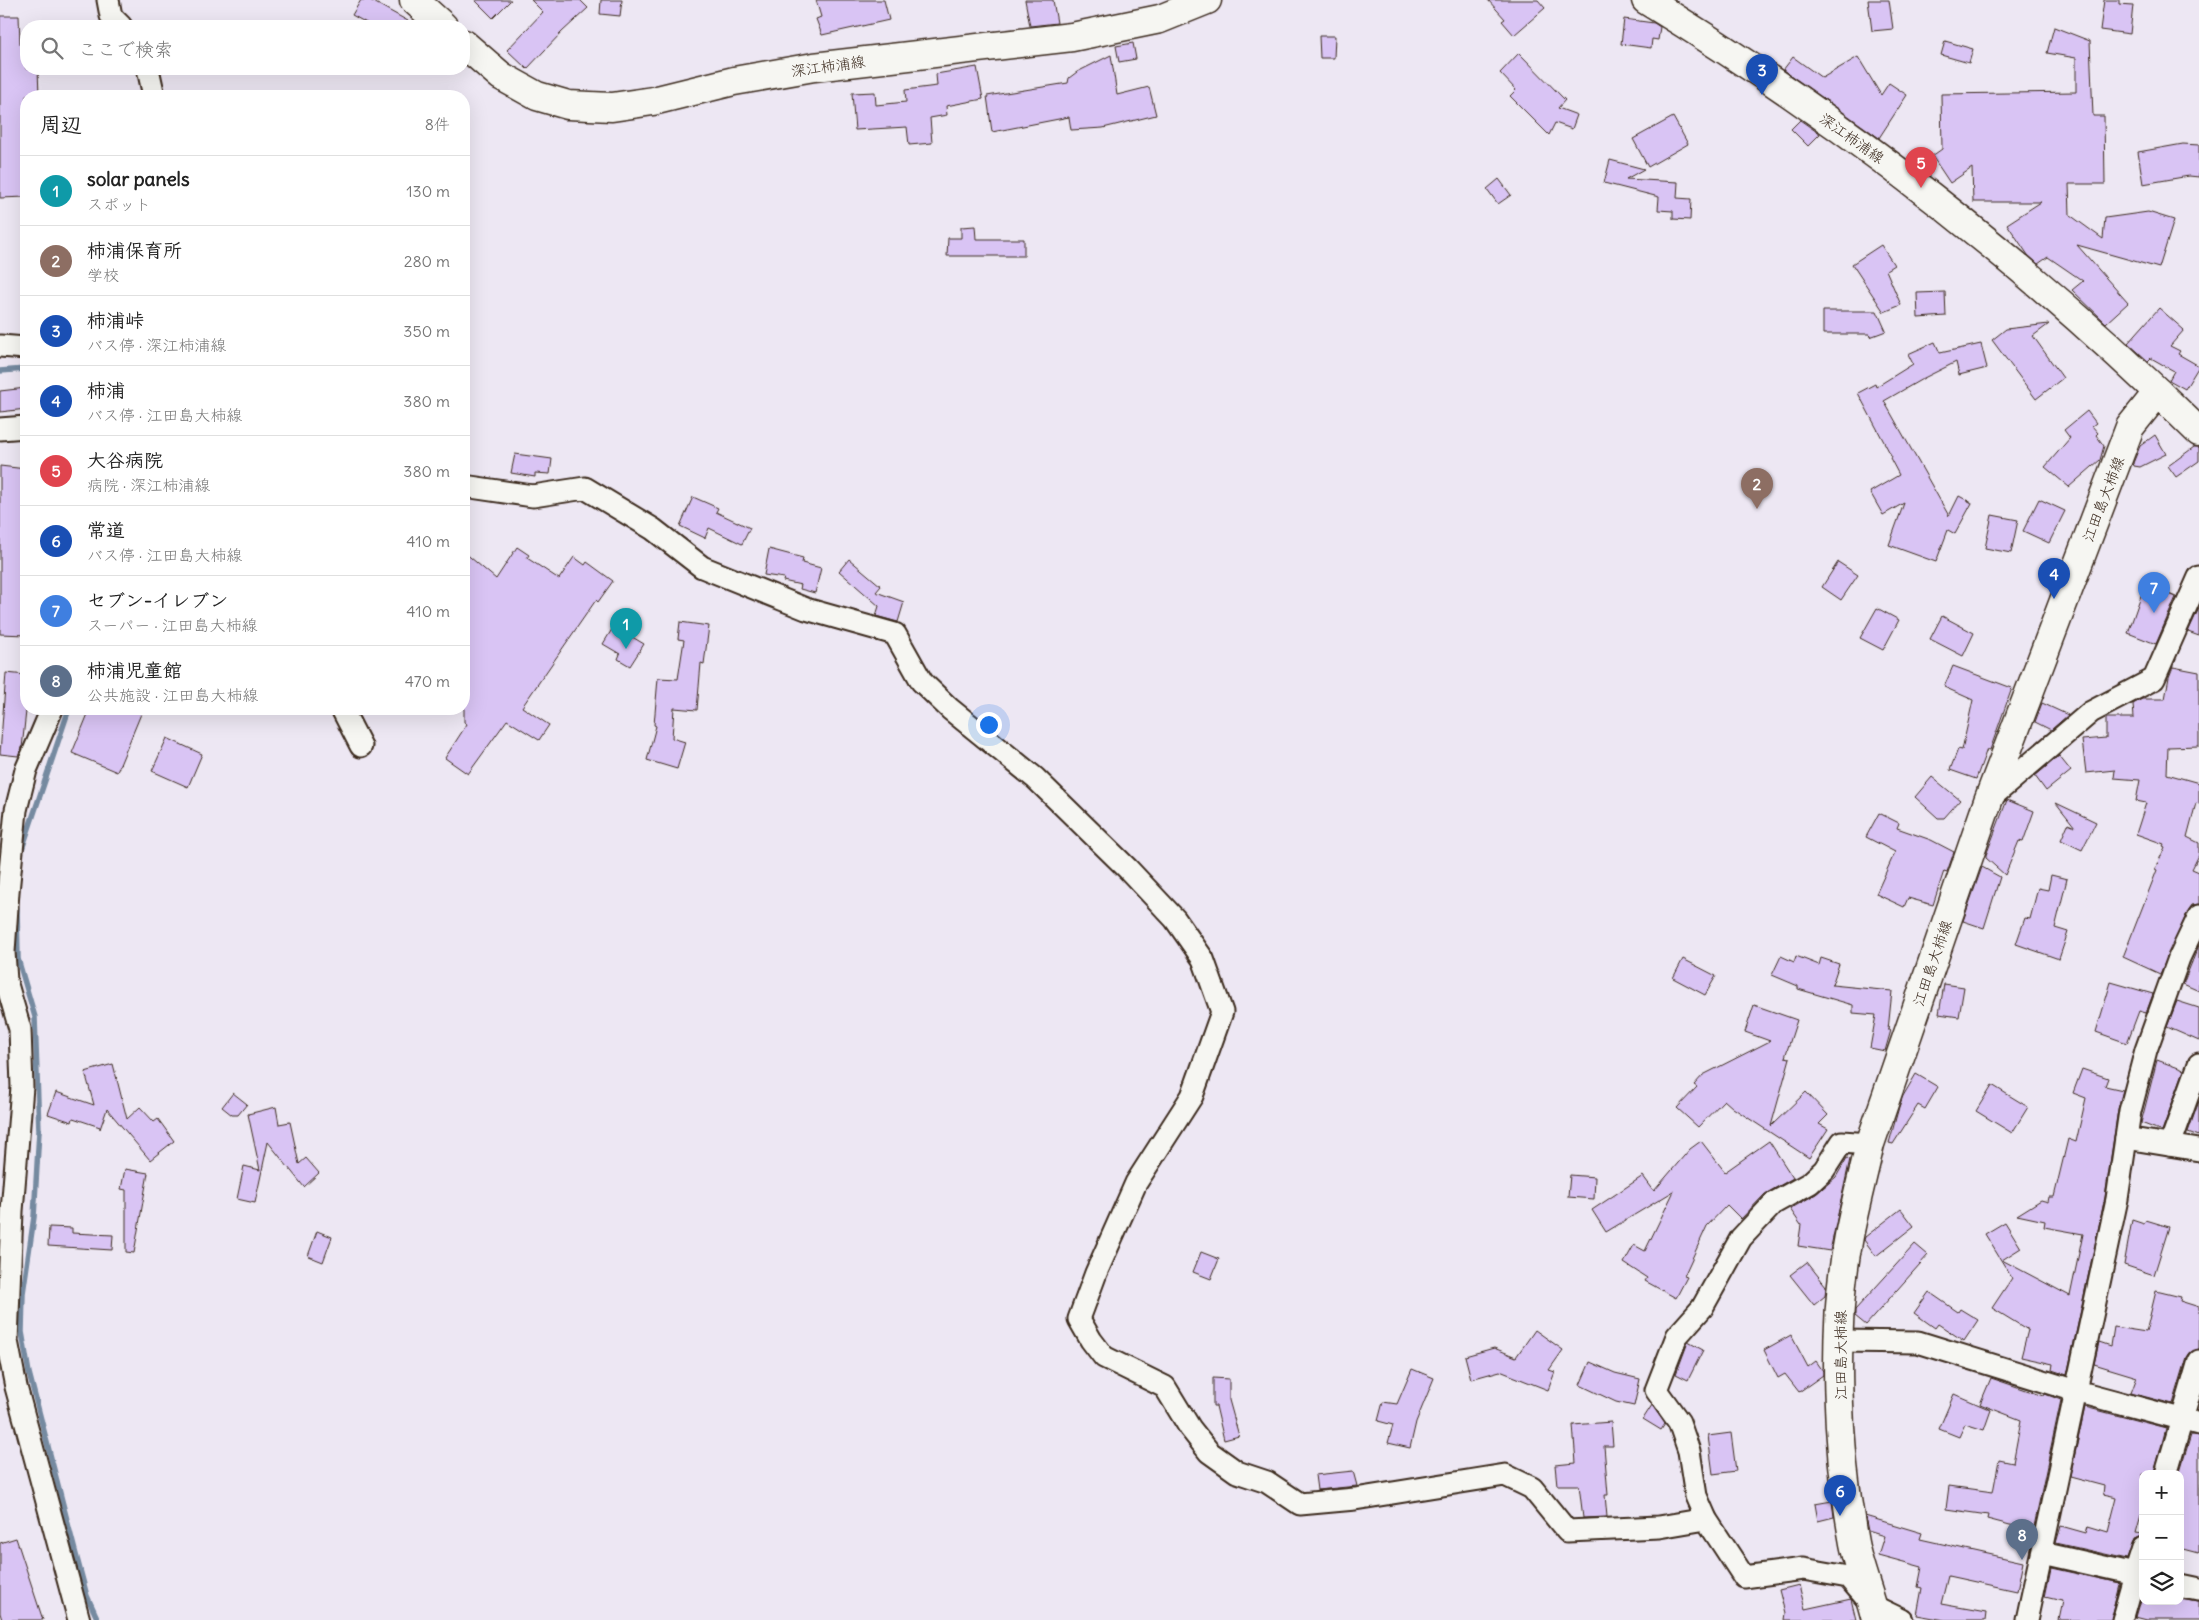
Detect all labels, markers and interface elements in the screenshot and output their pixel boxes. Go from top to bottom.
search box [20,20,470,75]
icon: search [38,34,66,62]
text: ここで検索 [78,37,173,61]
street label: 深江柿浦線 [790,51,866,81]
pin: 3 [1746,54,1778,95]
street label: 深江柿浦線 [1816,109,1888,167]
text: 周辺 [40,111,82,138]
text: 8件 [425,114,450,134]
pin: 5 [1905,147,1937,188]
text: solar panels [87,167,190,191]
text: 1 [53,181,59,201]
text: 130 m [406,181,450,201]
text: スポット [87,194,151,214]
text: 柿浦保育所 [87,238,182,262]
text: 2 [52,251,60,271]
text: 280 m [404,251,450,271]
text: 学校 [87,265,119,285]
text: 柿浦峠 [87,308,144,332]
text: 3 [51,321,61,341]
text: 350 m [403,321,450,341]
text: バス停 · 深江柿浦線 [87,335,226,355]
text: 柿浦 [87,378,125,402]
text: 4 [51,391,61,411]
text: 380 m [403,391,450,411]
text: バス停 · 江田島大柿線 [87,405,242,425]
text: 大谷病院 [87,448,163,472]
street label: 江田島大柿線 [2078,454,2128,544]
text: 5 [51,461,61,481]
text: 380 m [403,461,450,481]
pin: 2 [1741,468,1773,509]
text: 病院 · 深江柿浦線 [87,475,210,495]
text: 常道 [87,518,125,542]
text: 6 [51,531,61,551]
text: 410 m [406,531,450,551]
text: バス停 · 江田島大柿線 [87,545,242,565]
pin: 4 [2038,558,2070,599]
pin: 7 [2138,572,2170,613]
text: セブン-イレブン [87,588,228,612]
text: 7 [52,601,60,621]
text: 410 m [406,601,450,621]
pin: 1 [610,608,642,649]
text: スーパー · 江田島大柿線 [87,615,258,635]
text: 柿浦児童館 [87,658,182,682]
text: 8 [51,671,61,691]
text: 470 m [405,671,450,691]
text: 公共施設 · 江田島大柿線 [87,685,258,705]
your location [976,712,1002,738]
street label: 江田島大柿線 [1908,917,1956,1009]
street label: 江田島大柿線 [1831,1310,1850,1400]
map controls [2139,1470,2184,1605]
button: + [2139,1470,2184,1515]
pin: 6 [1824,1475,1856,1516]
button: − [2139,1515,2184,1560]
pin: 8 [2006,1519,2038,1560]
button: layers [2139,1560,2184,1605]

